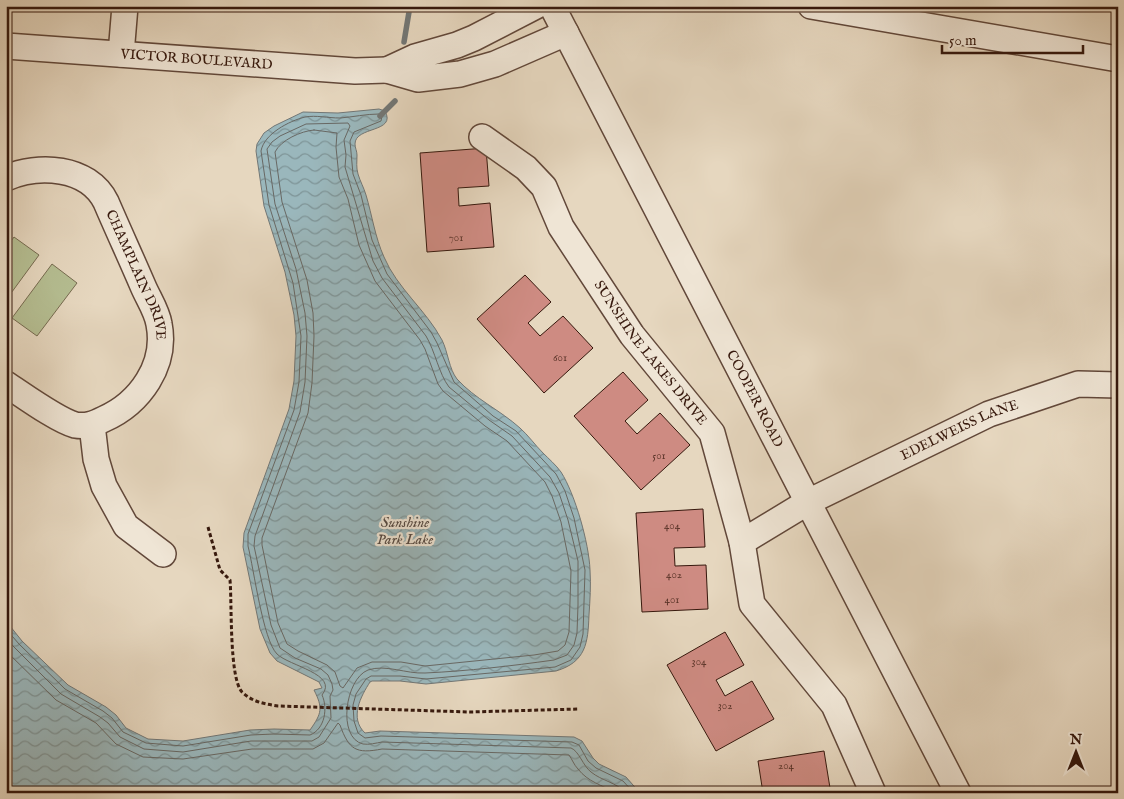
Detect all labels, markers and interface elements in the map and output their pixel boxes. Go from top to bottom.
scale bar [942,22,1083,54]
text: 50 m [949,31,977,50]
street label: VICTOR BOULEVARD [119,45,273,74]
street label: CHAMPLAIN DRIVE [101,207,170,341]
house number: 701 [449,231,463,245]
street label: SUNSHINE LAKES DRIVE [590,277,711,429]
street label: COOPER ROAD [722,347,787,450]
house number: 601 [553,351,567,365]
street label: EDELWEISS LANE [898,396,1021,465]
house number: 501 [652,449,666,463]
water label: Sunshine Park Lake [377,513,433,549]
house number: 404 [664,519,681,533]
house number: 402 [666,568,682,582]
house number: 401 [665,593,679,607]
house number: 304 [692,655,707,669]
house number: 302 [718,699,732,713]
north arrow [1052,726,1102,776]
text: N [1069,731,1082,749]
house number: 204 [778,759,795,773]

